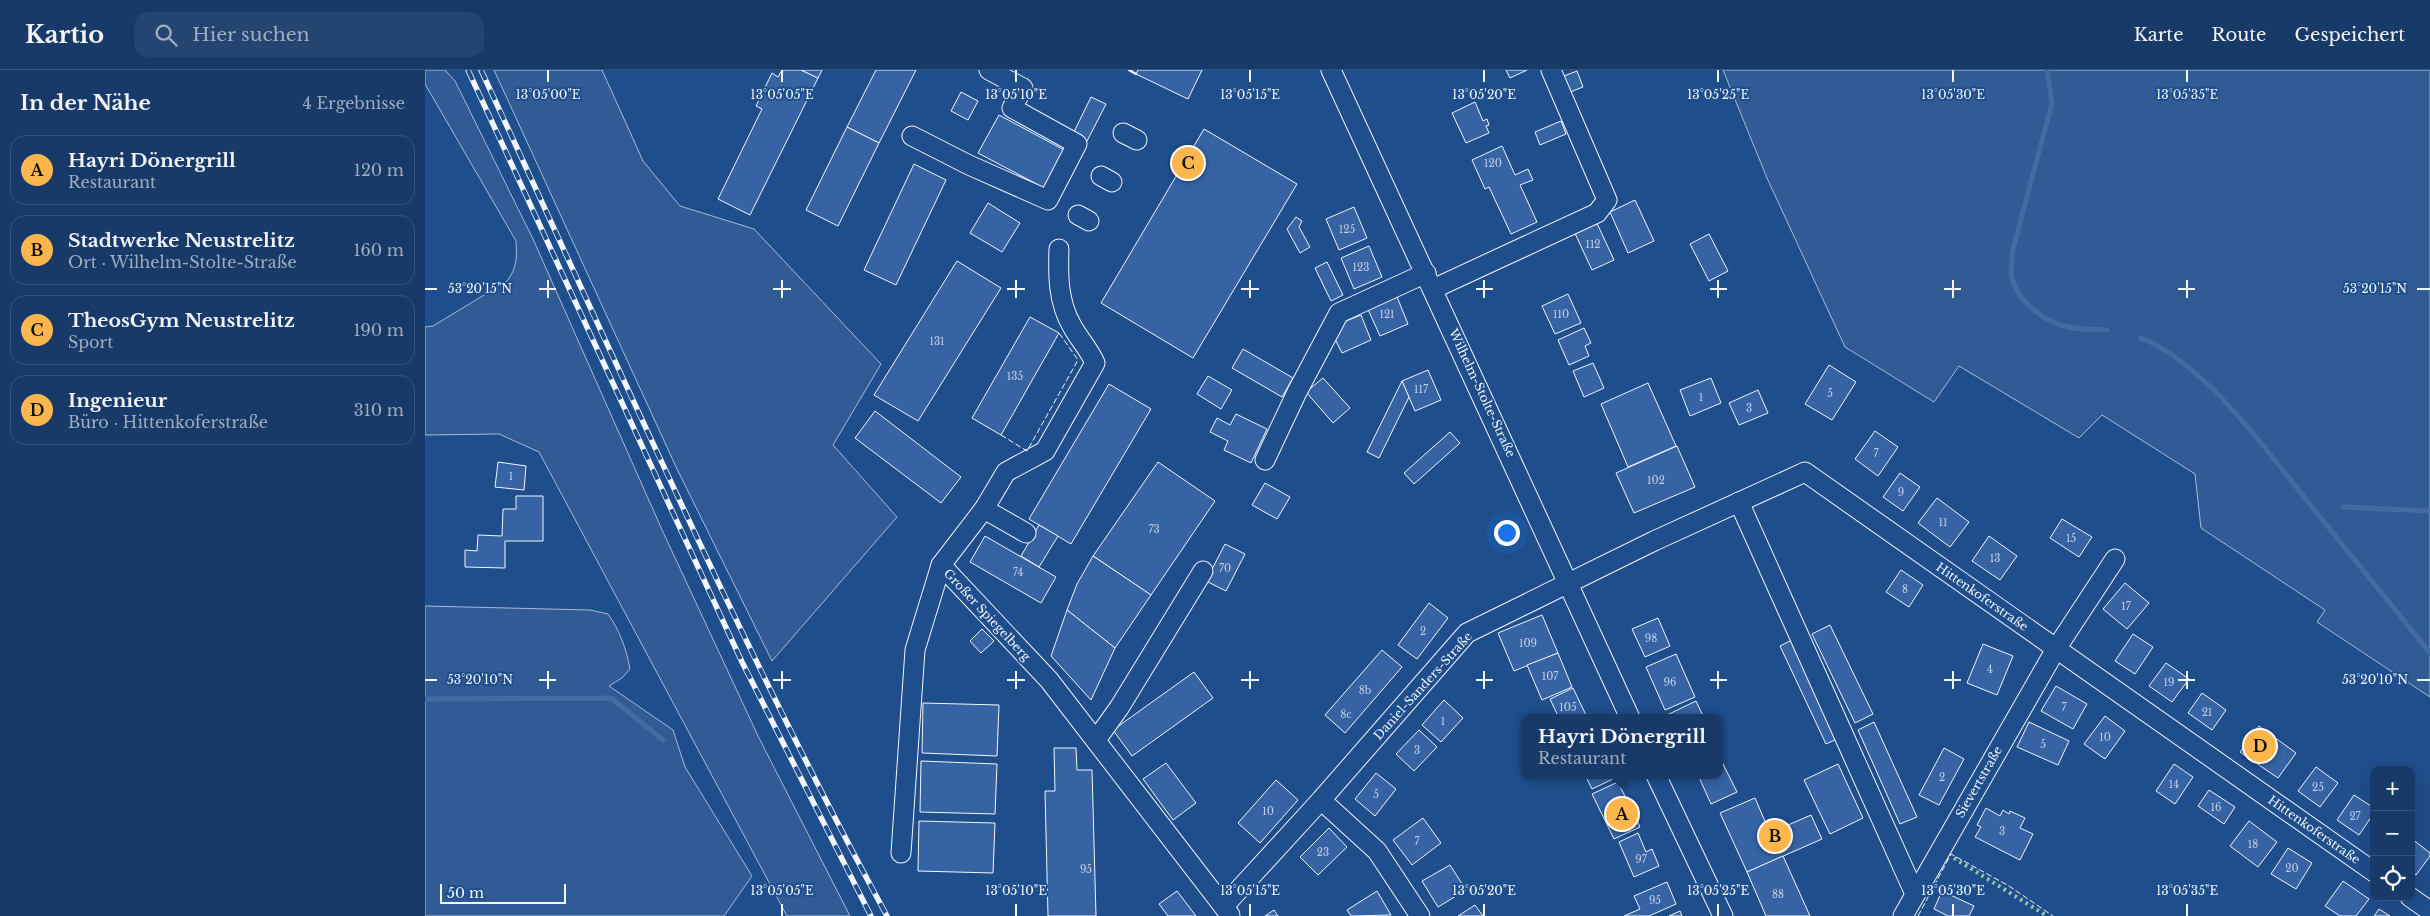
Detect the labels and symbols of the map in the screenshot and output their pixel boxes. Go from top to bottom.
text: 13°05'00"E [515,87,581,102]
text: 13°05'05"E [750,87,814,102]
text: 13°05'10"E [985,87,1047,102]
text: 13°05'15"E [1220,87,1280,102]
text: 13°05'20"E [1452,87,1516,102]
text: 13°05'25"E [1687,87,1749,102]
text: 13°05'30"E [1921,87,1985,102]
text: 13°05'35"E [2156,87,2218,102]
pin: C [1172,144,1204,182]
house number: 120 [1484,157,1502,170]
house number: 125 [1339,223,1355,236]
house number: 112 [1585,238,1601,251]
house number: 123 [1353,261,1369,274]
text: 53°20'15"N [448,281,512,296]
text: 53°20'15"N [2343,281,2407,296]
house number: 121 [1379,308,1395,321]
house number: 110 [1553,308,1569,321]
street label: Wilhelm-Stolte-Straße [1446,325,1519,460]
house number: 131 [929,335,945,348]
house number: 135 [1007,370,1023,383]
house number: 117 [1414,383,1429,396]
house number: 5 [1827,387,1833,400]
house number: 1 [1699,391,1703,404]
house number: 3 [1746,402,1752,415]
house number: 7 [1873,447,1879,460]
house number: 1 [509,470,513,483]
house number: 102 [1647,474,1665,487]
house number: 9 [1898,486,1904,499]
house number: 11 [1939,516,1947,529]
your location [1494,520,1520,546]
house number: 73 [1148,523,1160,536]
house number: 15 [2066,532,2076,545]
house number: 13 [1990,552,2000,565]
street label: Hittenkoferstraße [1933,559,2031,634]
house number: 70 [1219,562,1231,575]
street label: Großer Spiegelberg [941,566,1034,664]
house number: 74 [1013,566,1023,579]
house number: 8 [1902,583,1908,596]
house number: 17 [2121,600,2132,613]
house number: 2 [1420,625,1426,638]
street label: Daniel-Sanders-Straße [1370,629,1475,743]
house number: 98 [1645,632,1657,645]
house number: 109 [1519,637,1537,650]
house number: 4 [1987,663,1993,676]
house number: 107 [1542,670,1559,683]
text: 53°20'10"N [447,672,513,687]
text: 53°20'10"N [2342,672,2408,687]
house number: 96 [1664,676,1676,689]
house number: 19 [2164,676,2174,689]
house number: 8b [1359,684,1372,697]
house number: 105 [1559,701,1577,714]
house number: 7 [2061,701,2067,714]
house number: 21 [2202,706,2212,719]
house number: 8c [1340,708,1352,721]
house number: 1 [1441,715,1445,728]
pin: D [2244,727,2276,765]
house number: 10 [2099,731,2111,744]
house number: 5 [2040,738,2046,751]
street label: Sievertstraße [1952,743,2005,820]
house number: 3 [1414,744,1420,757]
house number: 2 [1939,771,1945,784]
house number: 14 [2169,778,2179,791]
house number: 25 [2312,781,2324,794]
house number: 5 [1373,788,1379,801]
street label: Hittenkoferstraße [2265,792,2363,867]
pin: A [1606,795,1638,833]
house number: 16 [2211,801,2221,814]
house number: 10 [1262,805,1274,818]
house number: 27 [2349,810,2362,823]
pin: B [1759,817,1791,855]
house number: 3 [1999,825,2005,838]
house number: 7 [1414,835,1420,848]
house number: 18 [2248,838,2258,851]
house number: 23 [1317,846,1329,859]
house number: 97 [1635,853,1648,866]
house number: 20 [2285,862,2299,875]
house number: 95 [1080,863,1092,876]
scale bar [440,881,566,904]
text: 13°05'05"E [750,883,814,898]
text: 13°05'10"E [985,883,1047,898]
text: 13°05'15"E [1220,883,1280,898]
text: 13°05'20"E [1452,883,1516,898]
text: 13°05'25"E [1687,883,1749,898]
text: 13°05'30"E [1921,883,1985,898]
text: 13°05'35"E [2156,883,2218,898]
house number: 88 [1772,888,1784,901]
house number: 95 [1649,894,1661,907]

